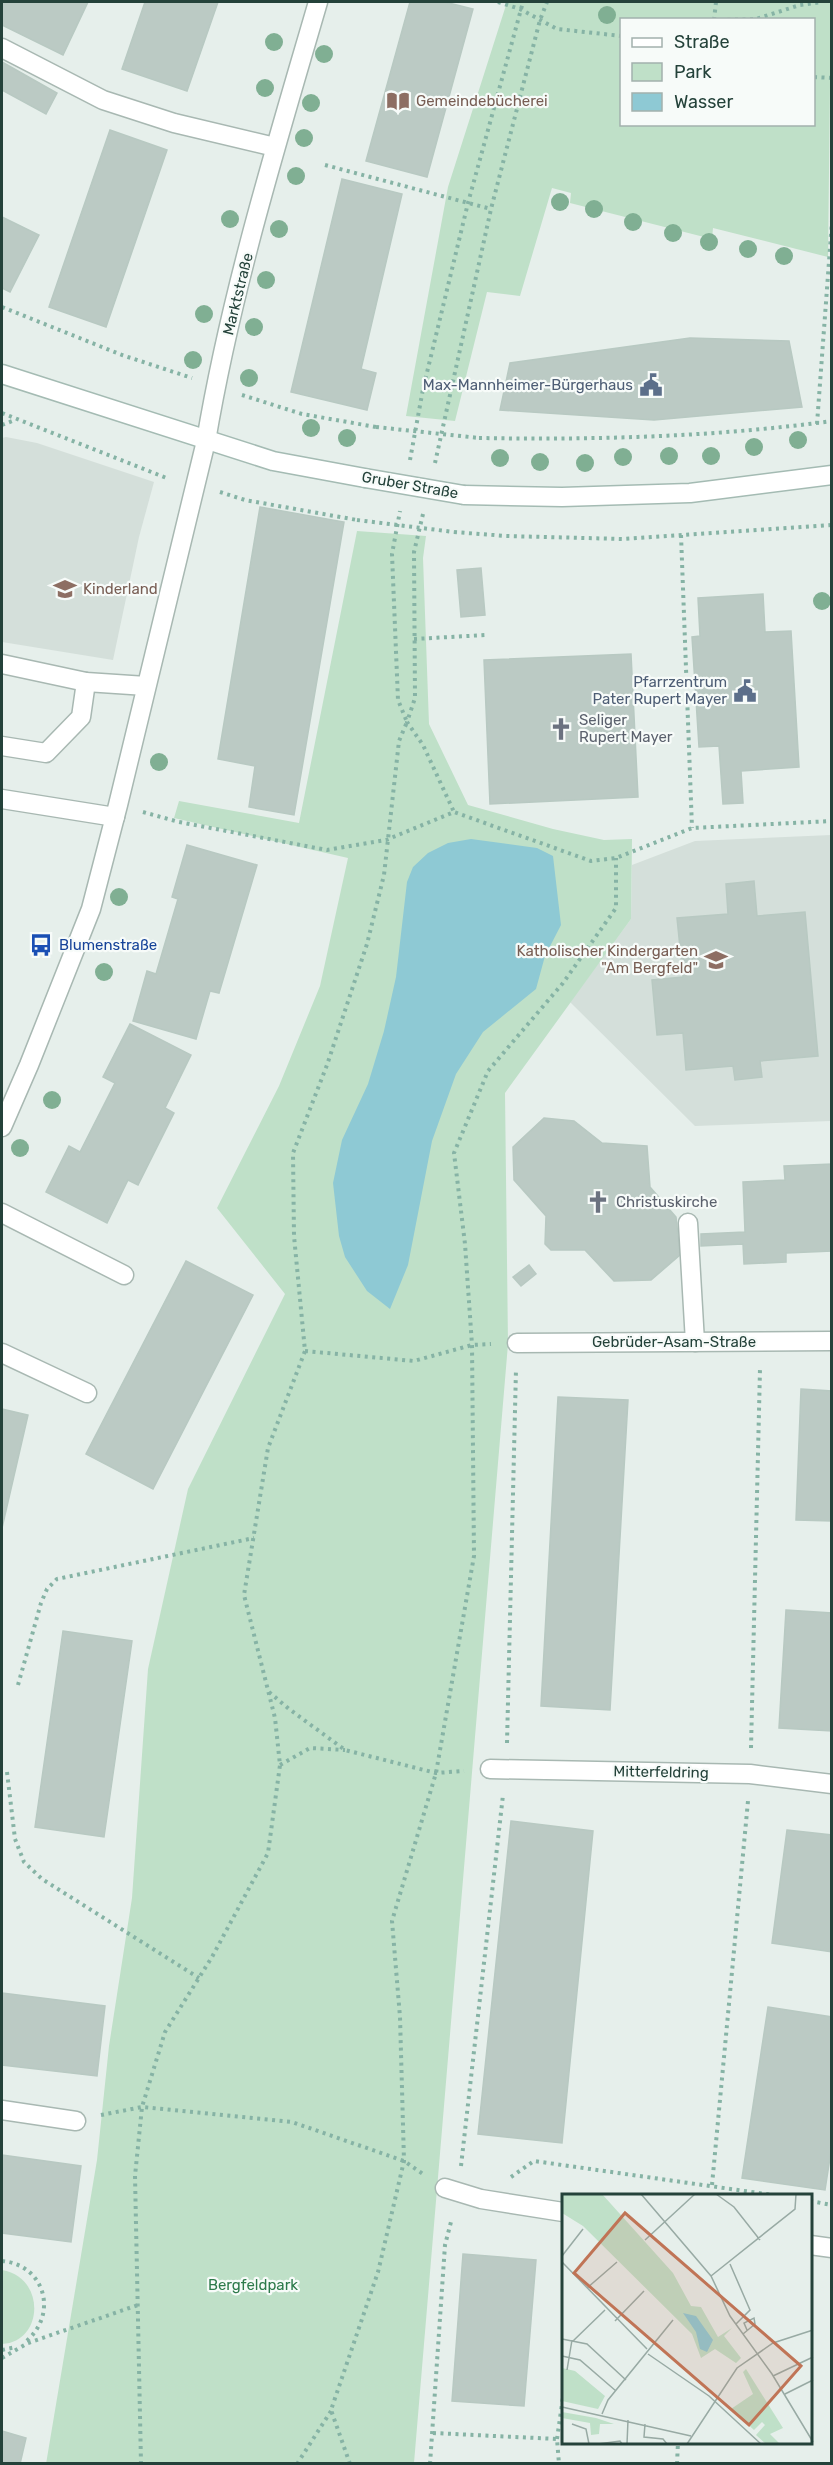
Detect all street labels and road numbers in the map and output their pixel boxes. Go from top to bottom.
street label: Marktstraße [219,251,257,337]
street label: Gruber Straße [360,468,460,502]
street label: Gebrüder-Asam-Straße [592,1333,756,1351]
street label: Mitterfeldring [613,1762,709,1782]

